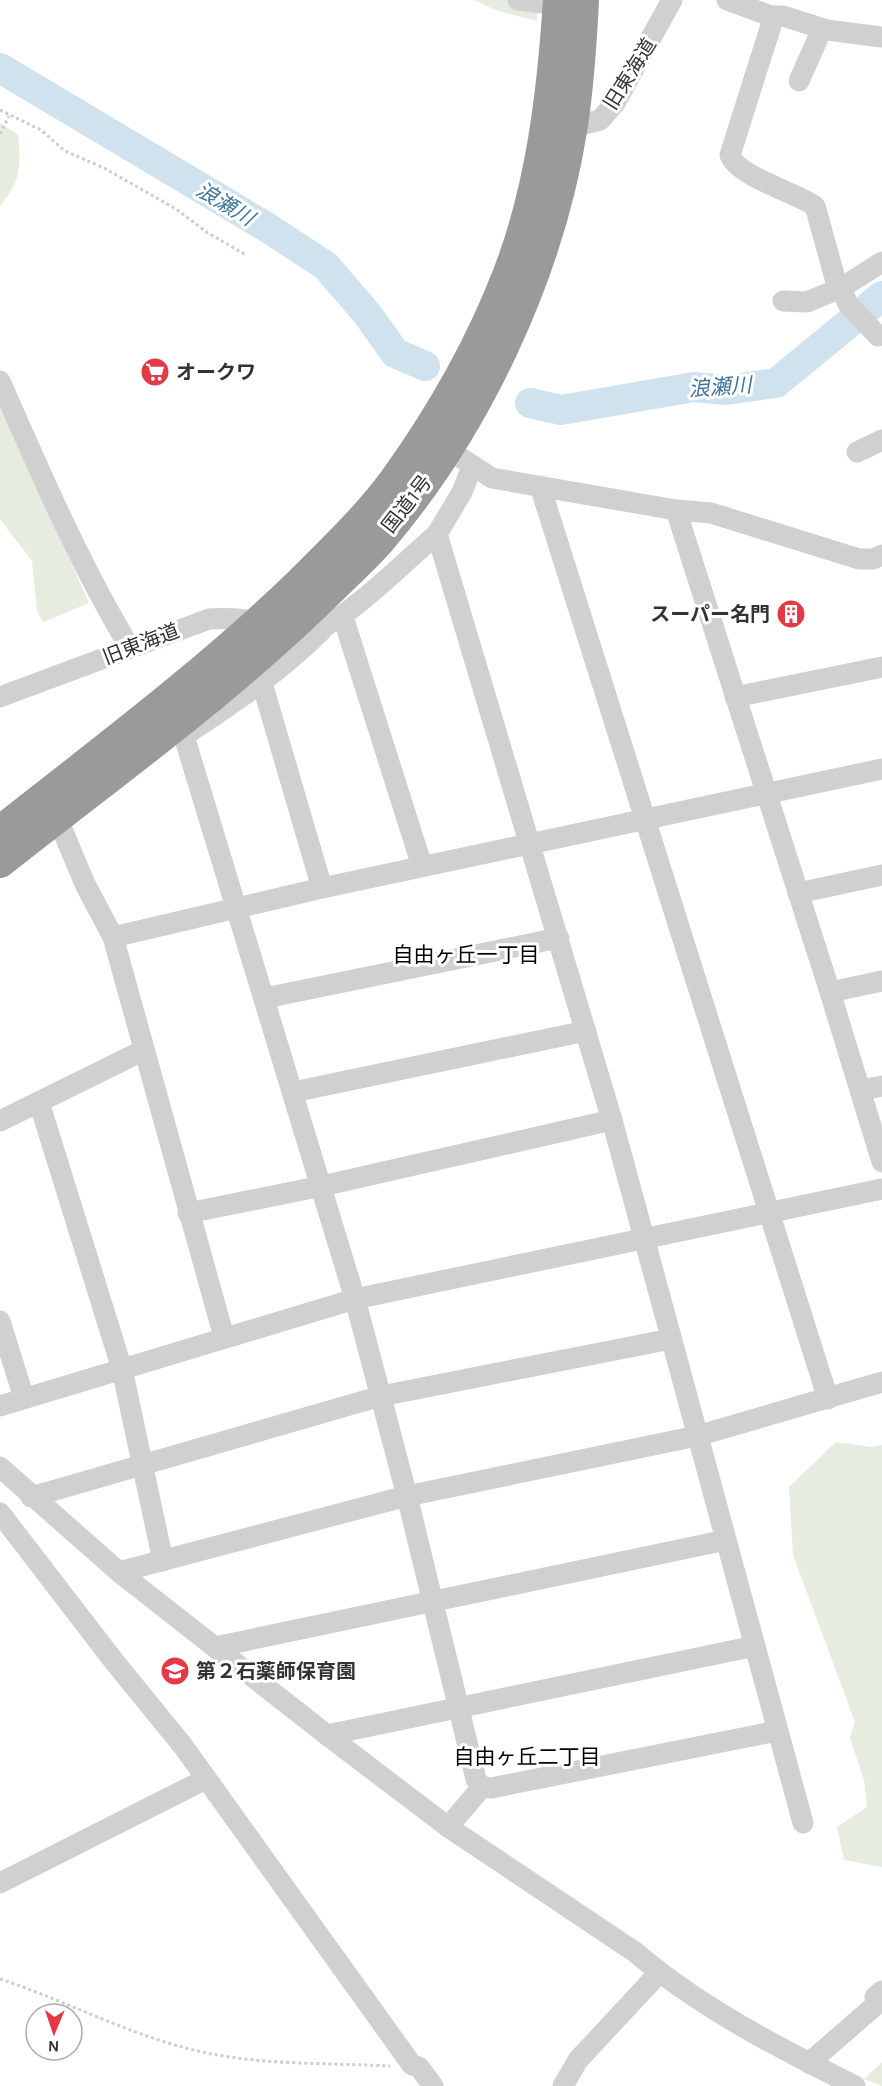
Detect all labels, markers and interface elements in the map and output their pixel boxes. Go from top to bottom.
street label: 旧東海道 [599,34,661,114]
water label: 浪瀬川 [192,177,260,232]
supermarket icon: オークワ [139,356,171,388]
place label: オークワ [176,361,256,384]
water label: 浪瀬川 [688,373,754,401]
street label: 国道1号 [377,471,437,537]
building icon: スーパー名門 [775,598,807,630]
place label: スーパー名門 [650,603,770,626]
street label: 旧東海道 [100,619,182,669]
district label: 自由ヶ丘一丁目 [393,943,540,967]
school or university icon: 第２石薬師保育園 [159,1655,191,1687]
place label: 第２石薬師保育園 [196,1660,356,1683]
district label: 自由ヶ丘二丁目 [454,1745,601,1769]
north arrow [24,2002,84,2062]
text: N [47,2037,60,2056]

